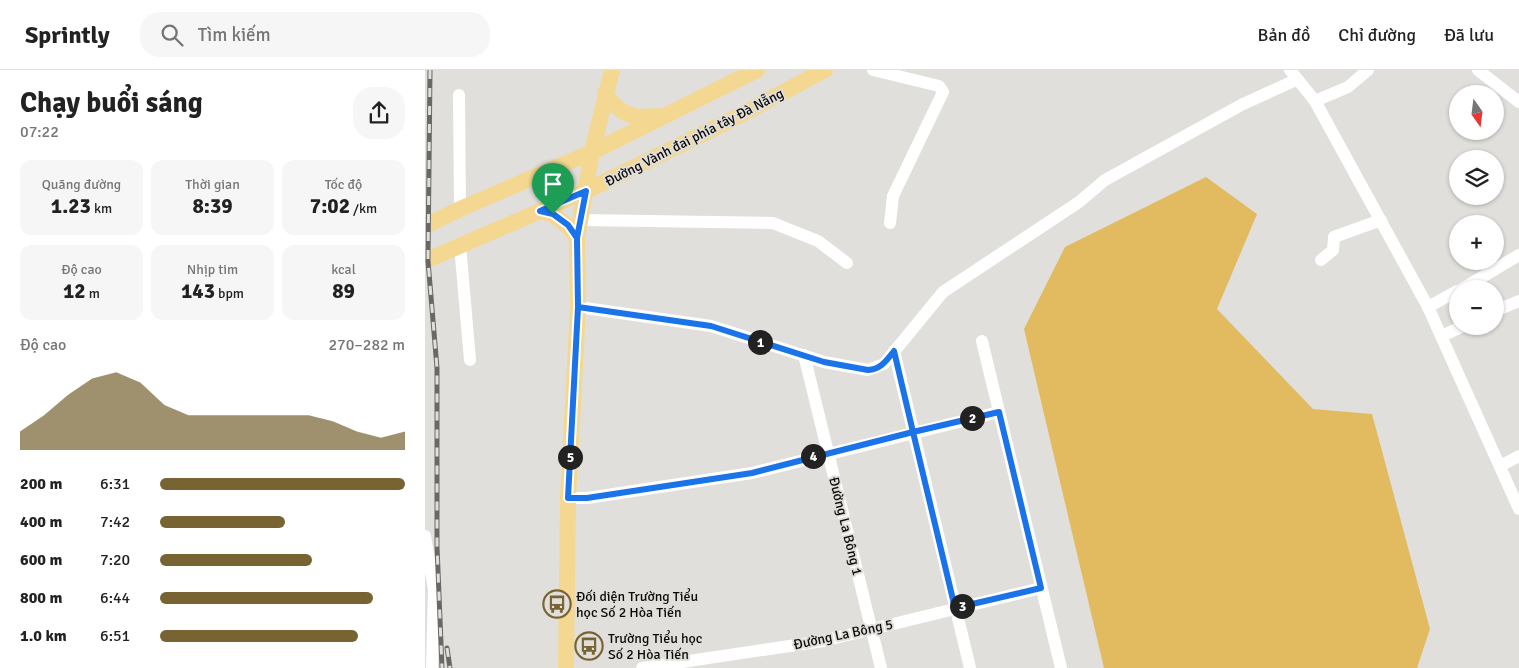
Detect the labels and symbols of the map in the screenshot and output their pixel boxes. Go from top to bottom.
street label: Đường Vành đai phía tây Đà Nẵng [602,85,786,190]
north arrow [1449,85,1504,140]
pin [532,163,574,214]
pin: 1 [747,330,773,354]
pin: 2 [959,406,985,430]
pin: 5 [557,444,583,470]
pin: 4 [801,444,825,468]
street label: Đường La Bông 1 [825,475,866,577]
place label: Đối diện Trường Tiểu học Số 2 Hòa Tiến [576,588,698,621]
bus stop icon: Đối diện Trường Tiểu học Số 2 Hòa Tiến [542,589,572,619]
pin: 3 [949,594,975,618]
street label: Đường La Bông 5 [792,616,894,653]
place label: Trường Tiểu học Số 2 Hòa Tiến [608,630,703,663]
bus stop icon: Trường Tiểu học Số 2 Hòa Tiến [574,631,604,661]

